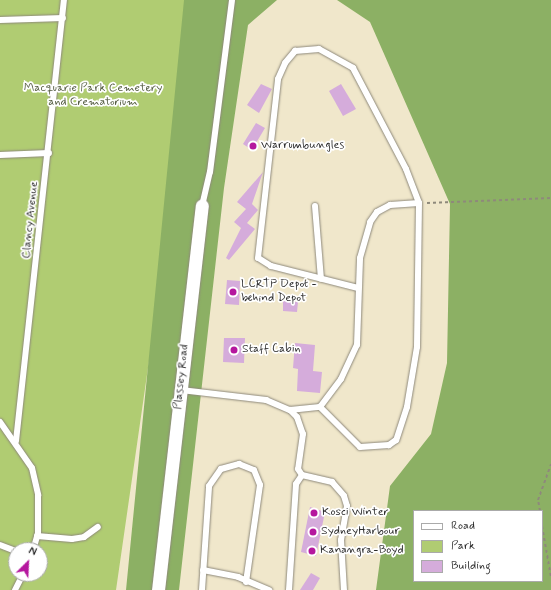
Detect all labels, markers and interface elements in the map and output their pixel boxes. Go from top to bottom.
park label: Macquarie Park Cemetery and Crematorium [24,82,162,110]
place label: Warrumbungles [261,139,344,153]
marker: Warrumbungles [248,141,258,151]
street label: Clancy Avenue [20,180,42,260]
place label: LCRTP Depot - behind Depot [241,278,317,306]
marker: LCRTP Depot - behind Depot [228,287,238,297]
place label: Staff Cabin [242,343,306,357]
street label: Plassey Road [171,344,193,410]
marker: Staff Cabin [229,345,239,355]
place label: Kosci Winter [322,506,388,520]
marker: Kosci Winter [309,508,319,518]
legend [413,510,543,582]
text: Road [451,518,475,534]
place label: SydneyHarbour [321,525,400,539]
marker: SydneyHarbour [308,527,318,537]
text: Park [451,538,475,554]
north arrow [8,542,48,582]
text: N [26,544,39,560]
place label: Kanangra-Boyd [320,544,404,558]
marker: Kanangra-Boyd [307,546,317,556]
text: Building [451,558,491,574]

